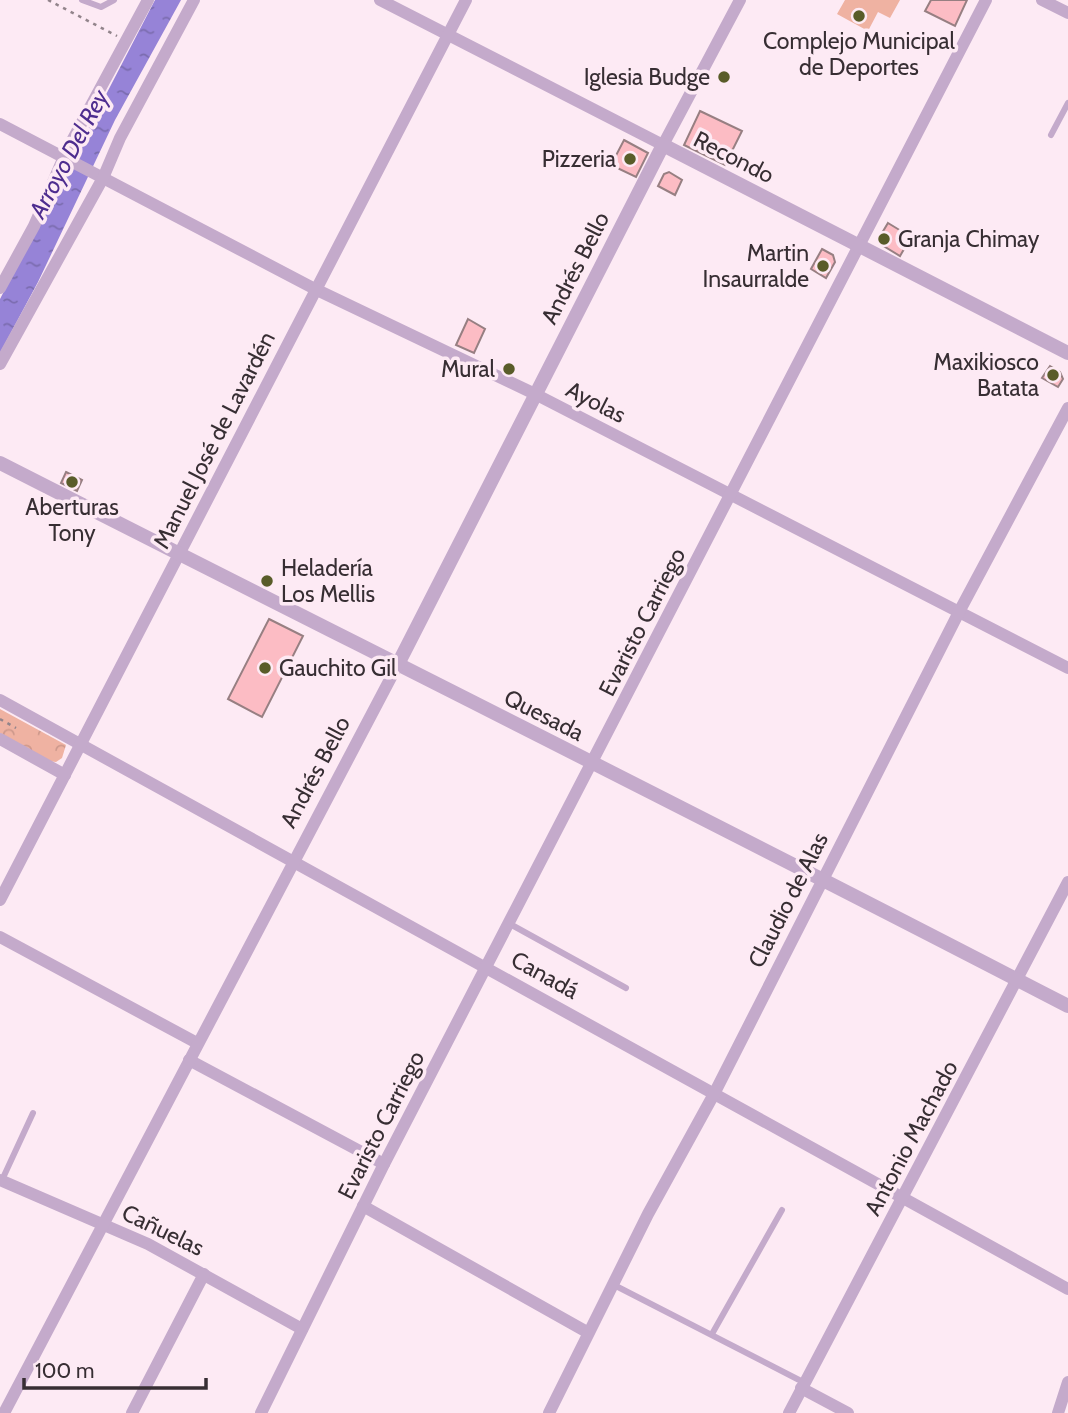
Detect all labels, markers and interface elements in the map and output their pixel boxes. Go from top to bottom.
marker: Complejo Municipal de Deportes [851,8,867,24]
place label: Complejo Municipal de Deportes [763,27,956,81]
place label: Iglesia Budge [584,63,710,91]
marker: Iglesia Budge [716,69,732,85]
water label: Arroyo Del Rey [22,84,115,224]
street label: Recondo [689,125,779,189]
place label: Pizzeria [542,145,616,173]
marker: Pizzeria [622,151,638,167]
street label: Andrés Bello [535,207,615,329]
place label: Granja Chimay [898,225,1040,253]
marker: Granja Chimay [876,231,892,247]
place label: Martin Insaurralde [703,239,809,293]
marker: Martin Insaurralde [815,258,831,274]
street label: Manuel José de Lavardén [147,327,281,553]
place label: Maxikiosco Batata [933,348,1039,402]
place label: Mural [441,355,496,383]
marker: Mural [501,361,517,377]
marker: Maxikiosco Batata [1045,367,1061,383]
street label: Ayolas [561,375,631,429]
marker: Aberturas Tony [64,474,80,490]
place label: Aberturas Tony [25,493,119,547]
street label: Evaristo Carriego [593,543,691,701]
place label: Heladería Los Mellis [281,554,375,608]
marker: Heladería Los Mellis [259,573,275,589]
place label: Gauchito Gil [279,654,397,682]
marker: Gauchito Gil [257,660,273,676]
street label: Quesada [499,683,589,747]
street label: Andrés Bello [274,712,356,832]
street label: Claudio de Alas [742,828,834,972]
street label: Canadá [506,945,584,1005]
street label: Evaristo Carriego [332,1046,430,1204]
street label: Antonio Machado [858,1056,964,1220]
street label: Cañuelas [117,1198,209,1262]
scale bar [24,1346,206,1390]
text: 100 m [35,1358,94,1383]

